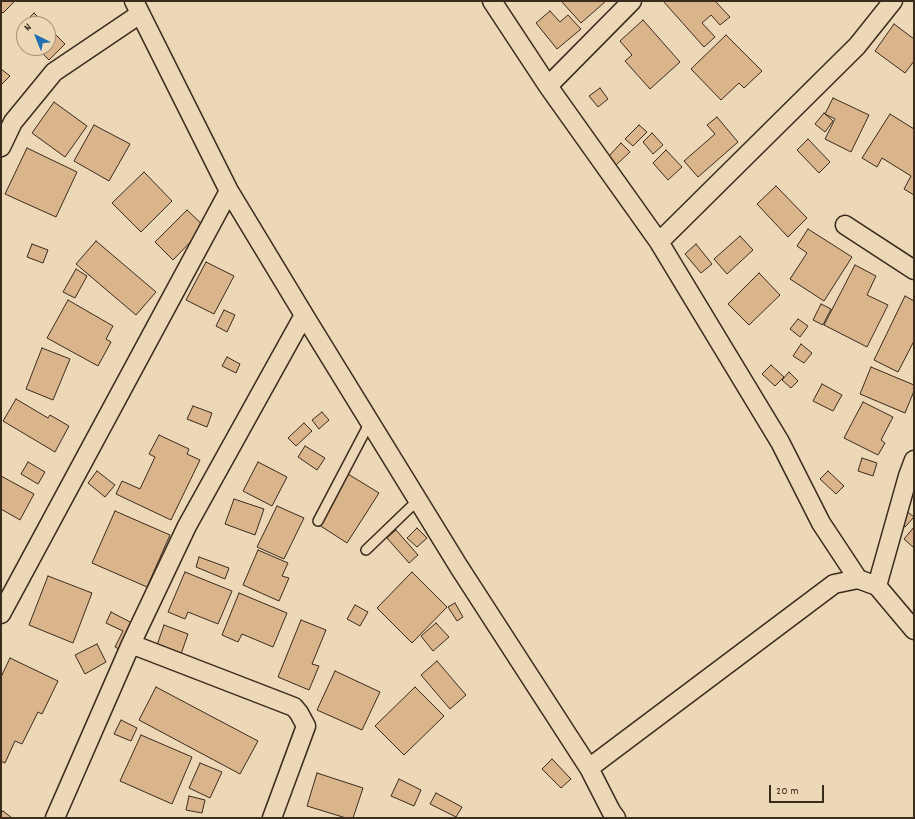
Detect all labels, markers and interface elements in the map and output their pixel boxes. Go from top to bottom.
north arrow [16,16,56,56]
text: N [21,20,36,36]
scale bar [771,777,826,803]
text: 20 m [776,783,799,800]

